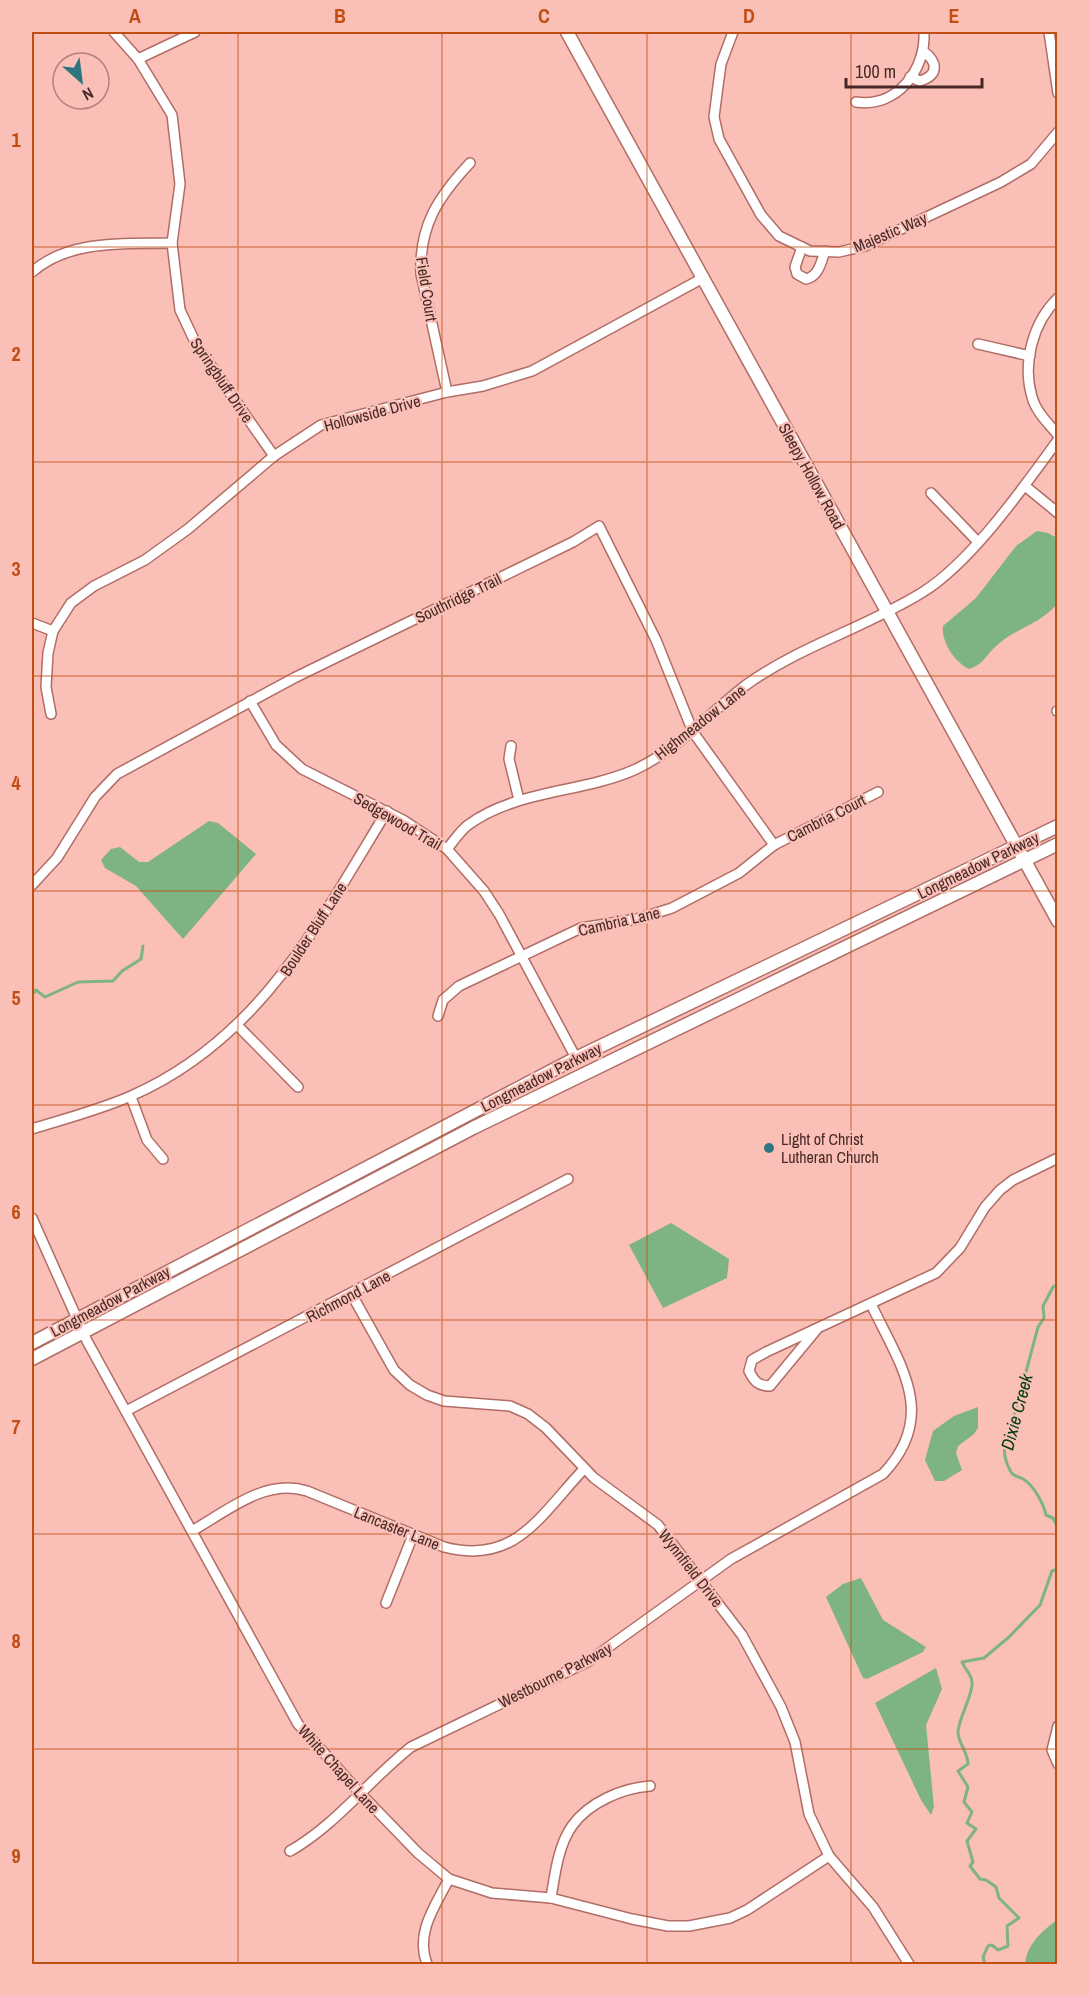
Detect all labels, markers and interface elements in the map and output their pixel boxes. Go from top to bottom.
text: A [129,2,141,29]
text: B [334,2,346,29]
text: C [538,2,550,29]
text: D [743,2,755,29]
text: E [949,2,960,29]
north arrow [51,51,111,111]
scale bar [846,51,982,89]
text: 100 m [855,59,896,84]
text: N [79,82,97,106]
text: 1 [11,126,21,153]
street label: Majestic Way [850,206,931,257]
street label: Field Court [411,255,443,323]
street label: Springbluff Drive [185,333,259,427]
text: 2 [11,340,21,367]
street label: Hollowside Drive [321,390,423,436]
street label: Sleepy Hollow Road [774,419,850,533]
text: 3 [11,555,21,582]
street label: Southridge Trail [411,568,505,628]
street label: Highmeadow Lane [650,679,750,765]
text: 4 [11,769,21,796]
street label: Sedgewood Trail [350,787,446,855]
street label: Cambria Court [783,789,870,847]
street label: Longmeadow Parkway [914,826,1043,904]
street label: Boulder Bluff Lane [274,878,352,980]
street label: Cambria Lane [576,901,662,941]
text: 5 [11,984,21,1011]
street label: Longmeadow Parkway [477,1037,606,1117]
place label: Light of Christ Lutheran Church [781,1128,879,1168]
marker: Light of Christ Lutheran Church [762,1141,776,1155]
text: 6 [11,1198,21,1225]
street label: Longmeadow Parkway [46,1260,174,1342]
street label: Richmond Lane [302,1265,394,1327]
water label: Dixie Creek [994,1370,1039,1453]
text: 7 [11,1413,21,1440]
street label: Lancaster Lane [351,1501,443,1555]
street label: Wynnfield Drive [654,1524,728,1612]
text: 8 [11,1627,21,1654]
street label: Westbourne Parkway [495,1637,616,1713]
street label: White Chapel Lane [293,1720,385,1818]
text: 9 [11,1842,21,1869]

